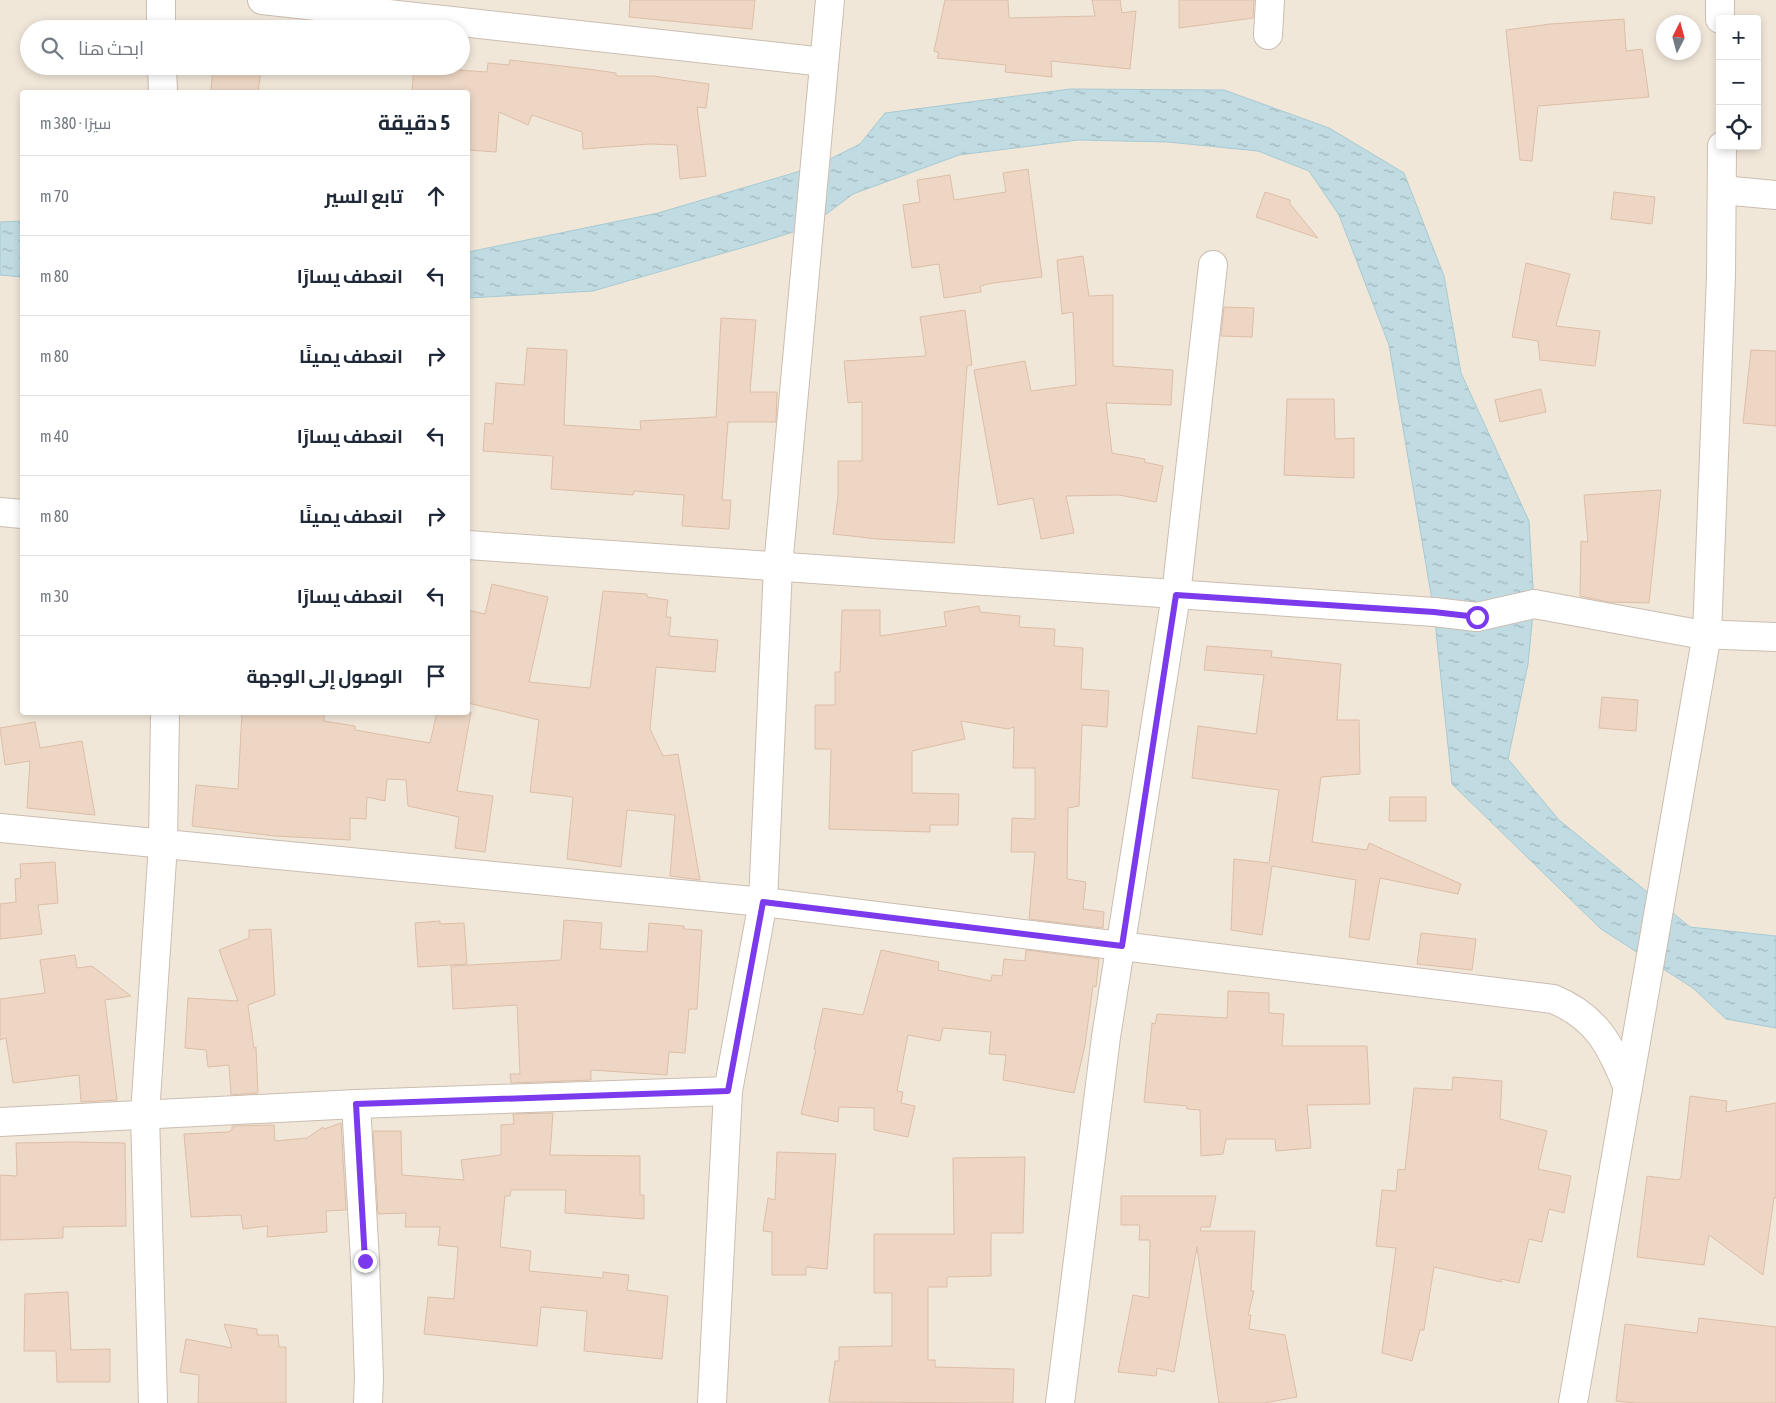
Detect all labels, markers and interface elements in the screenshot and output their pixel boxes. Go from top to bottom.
north arrow [1656,15,1701,60]
map controls [1716,15,1761,150]
button: + [1716,15,1761,60]
search box [20,20,470,75]
icon: search [38,34,66,62]
text: ابحث هنا [78,37,144,59]
button: − [1716,60,1761,105]
button: locate [1716,105,1761,150]
text: 5 دقيقة [378,110,450,134]
text: سيرًا · 380 m [40,114,111,132]
icon: ahead [422,182,450,210]
text: تابع السير [325,185,403,207]
text: 70 m [40,187,69,205]
icon: left [422,262,450,290]
text: انعطف يسارًا [297,265,403,287]
text: 80 m [40,267,69,285]
icon: right [422,342,450,370]
text: انعطف يمينًا [299,345,403,367]
text: 80 m [40,347,69,365]
icon: left [422,422,450,450]
text: انعطف يسارًا [297,425,403,447]
text: 40 m [40,427,69,445]
icon: right [422,502,450,530]
text: انعطف يمينًا [299,505,403,527]
text: 80 m [40,507,69,525]
icon: left [422,582,450,610]
text: انعطف يسارًا [297,585,403,607]
text: 30 m [40,587,69,605]
route start [1466,606,1489,629]
icon: arrive [422,662,450,690]
text: الوصول إلى الوجهة [246,665,403,687]
route end [354,1250,377,1273]

